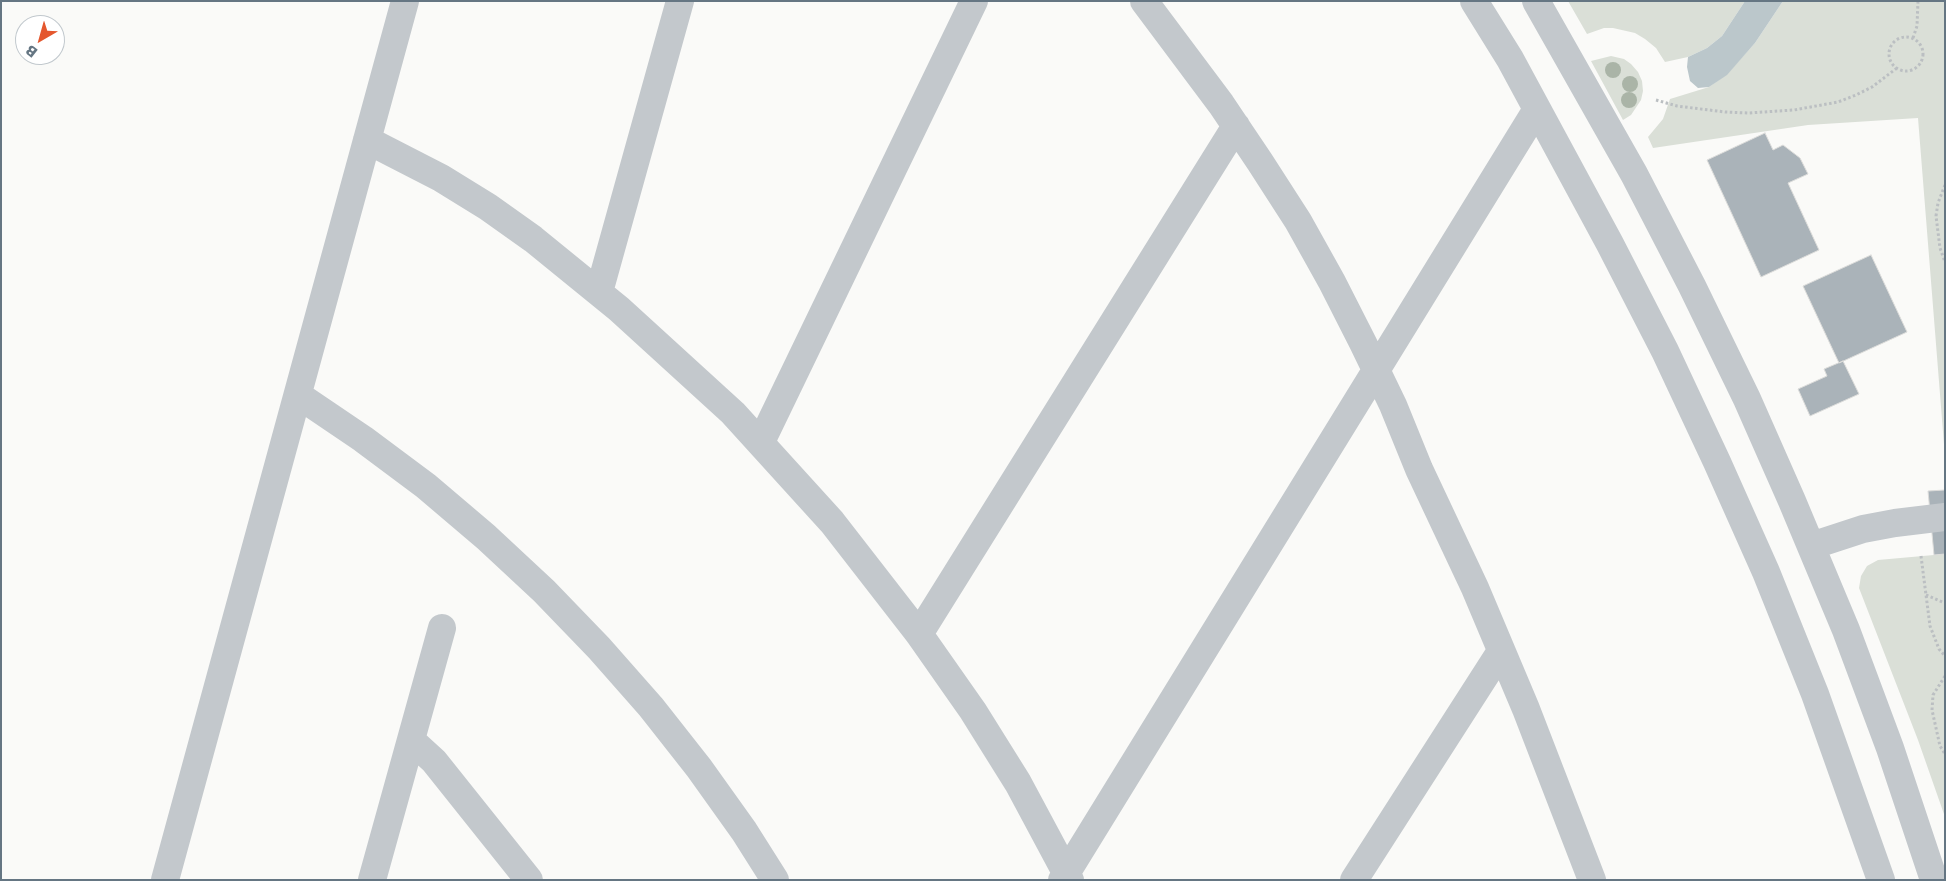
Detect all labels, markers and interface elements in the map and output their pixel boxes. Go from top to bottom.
north arrow [15,15,65,65]
text: B [22,41,41,61]

